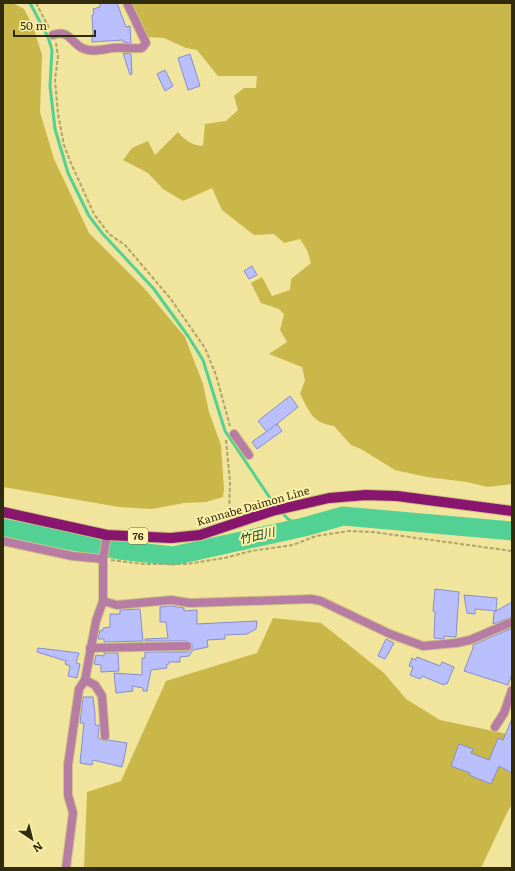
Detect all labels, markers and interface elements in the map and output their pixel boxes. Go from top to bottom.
scale bar [14,12,95,38]
text: 50 m [20,16,47,34]
street label: Kannabe Daimon Line [194,481,311,529]
water label: 竹田川 [237,522,278,548]
road number: 76 [128,528,148,544]
north arrow [12,819,52,859]
text: N [30,839,47,857]

